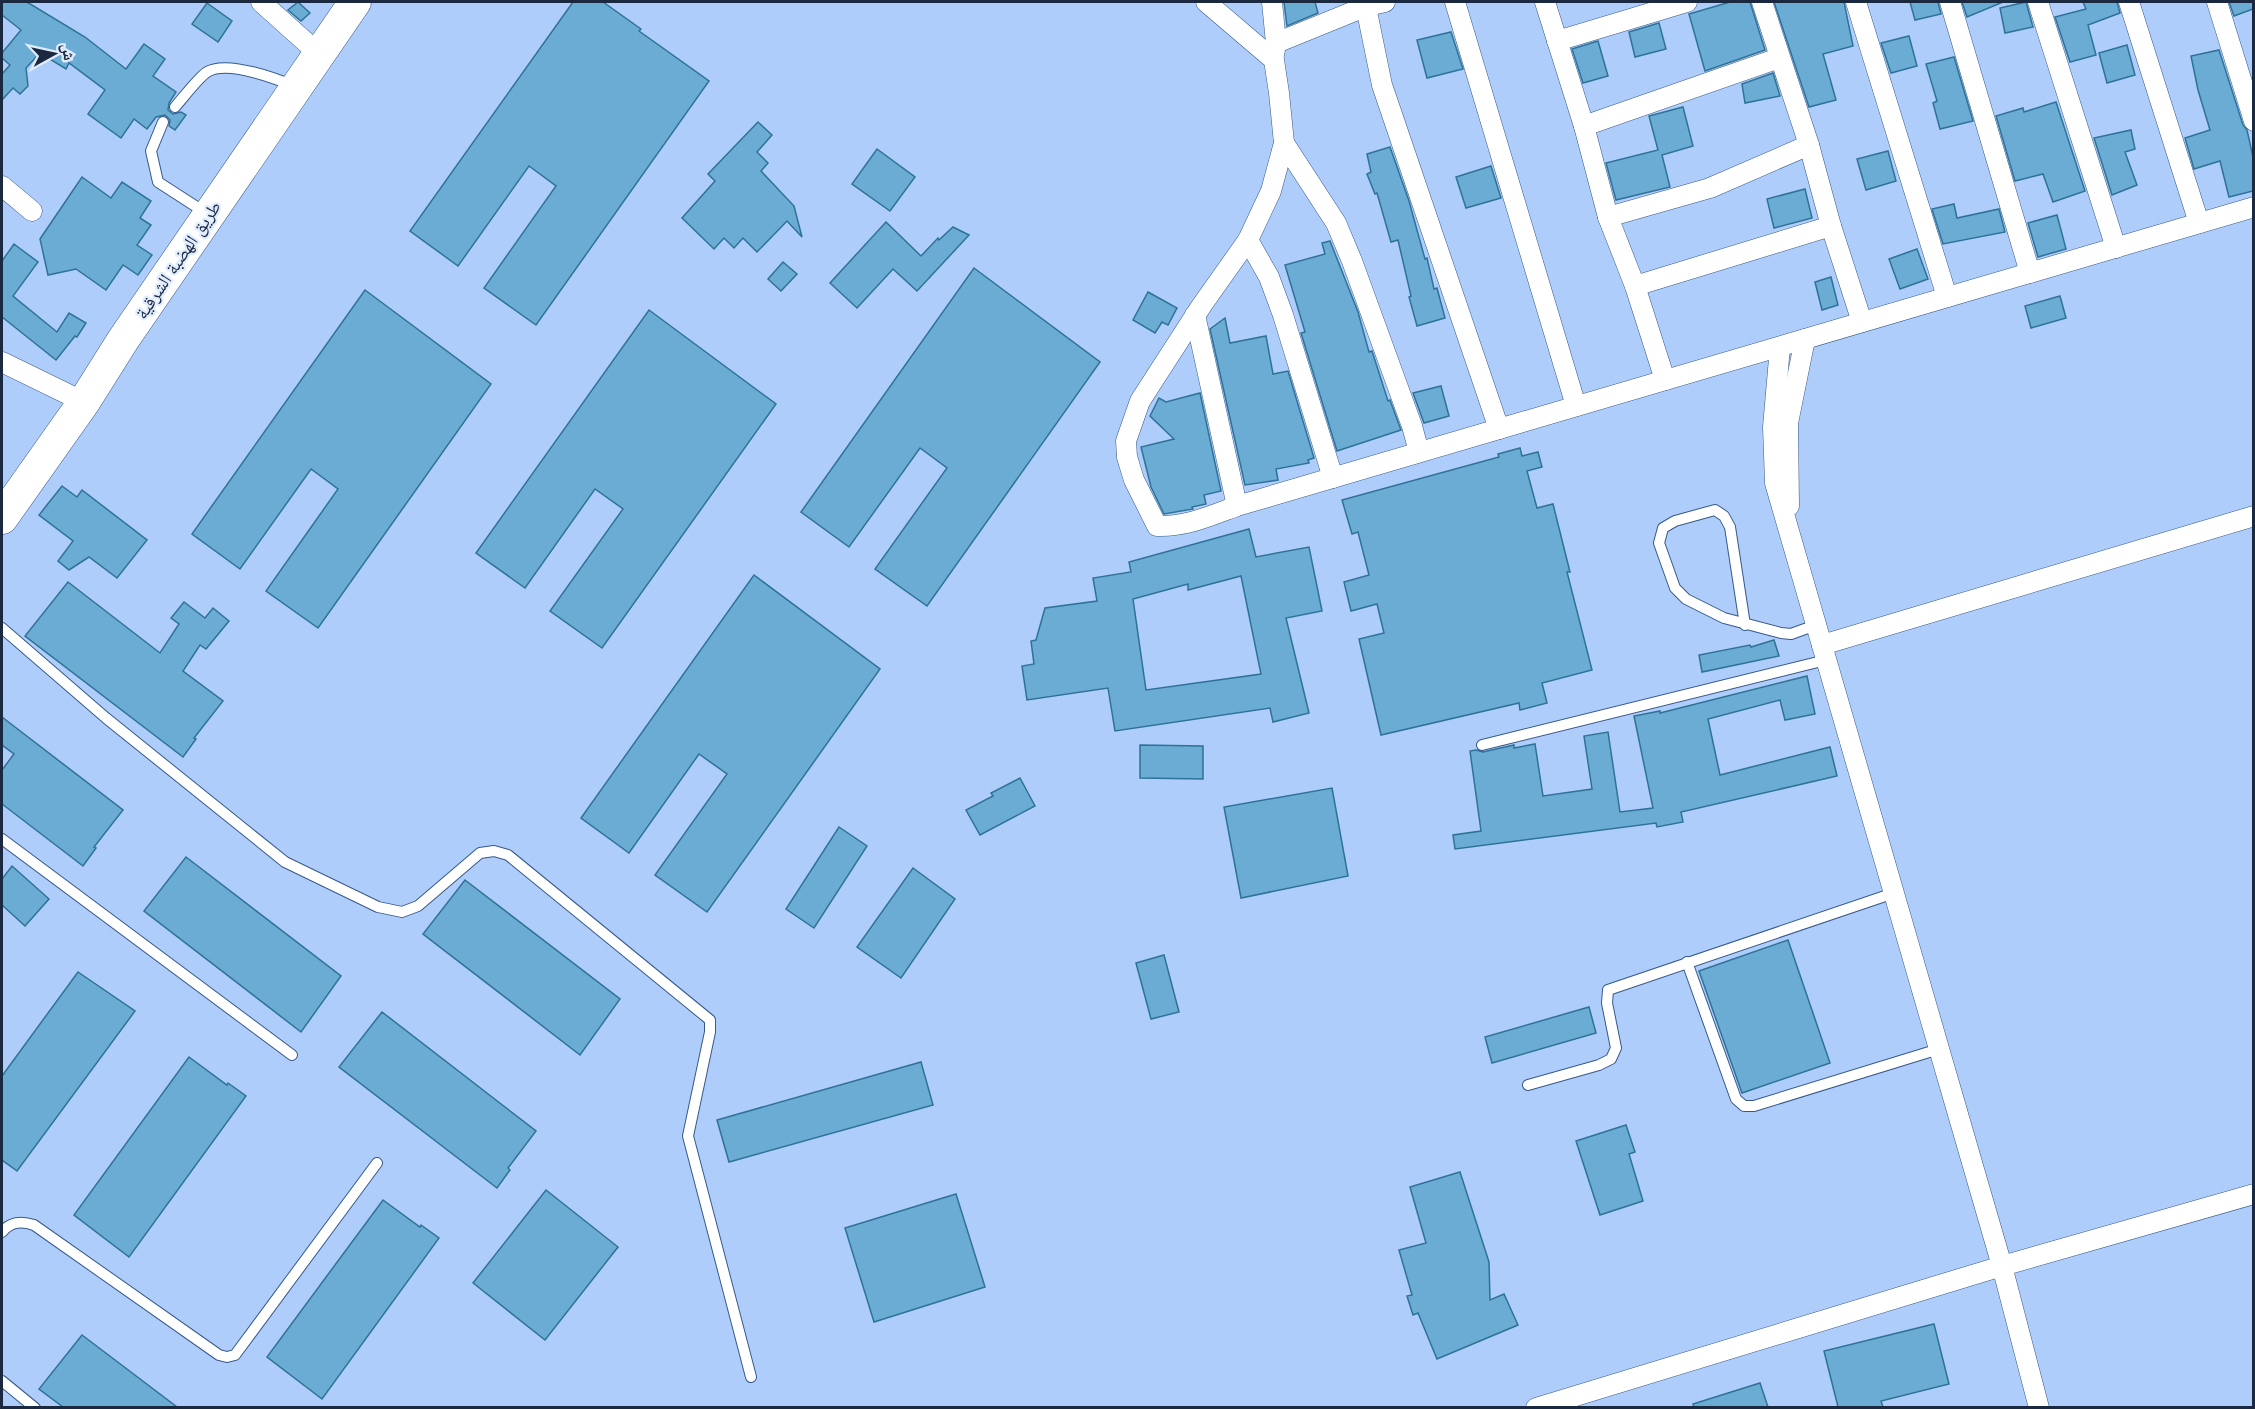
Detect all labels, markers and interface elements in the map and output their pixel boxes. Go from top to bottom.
north arrow [24,24,84,84]
text: ش [58,42,79,62]
street label: طريق الهضبة الشرقية [130,197,226,323]

